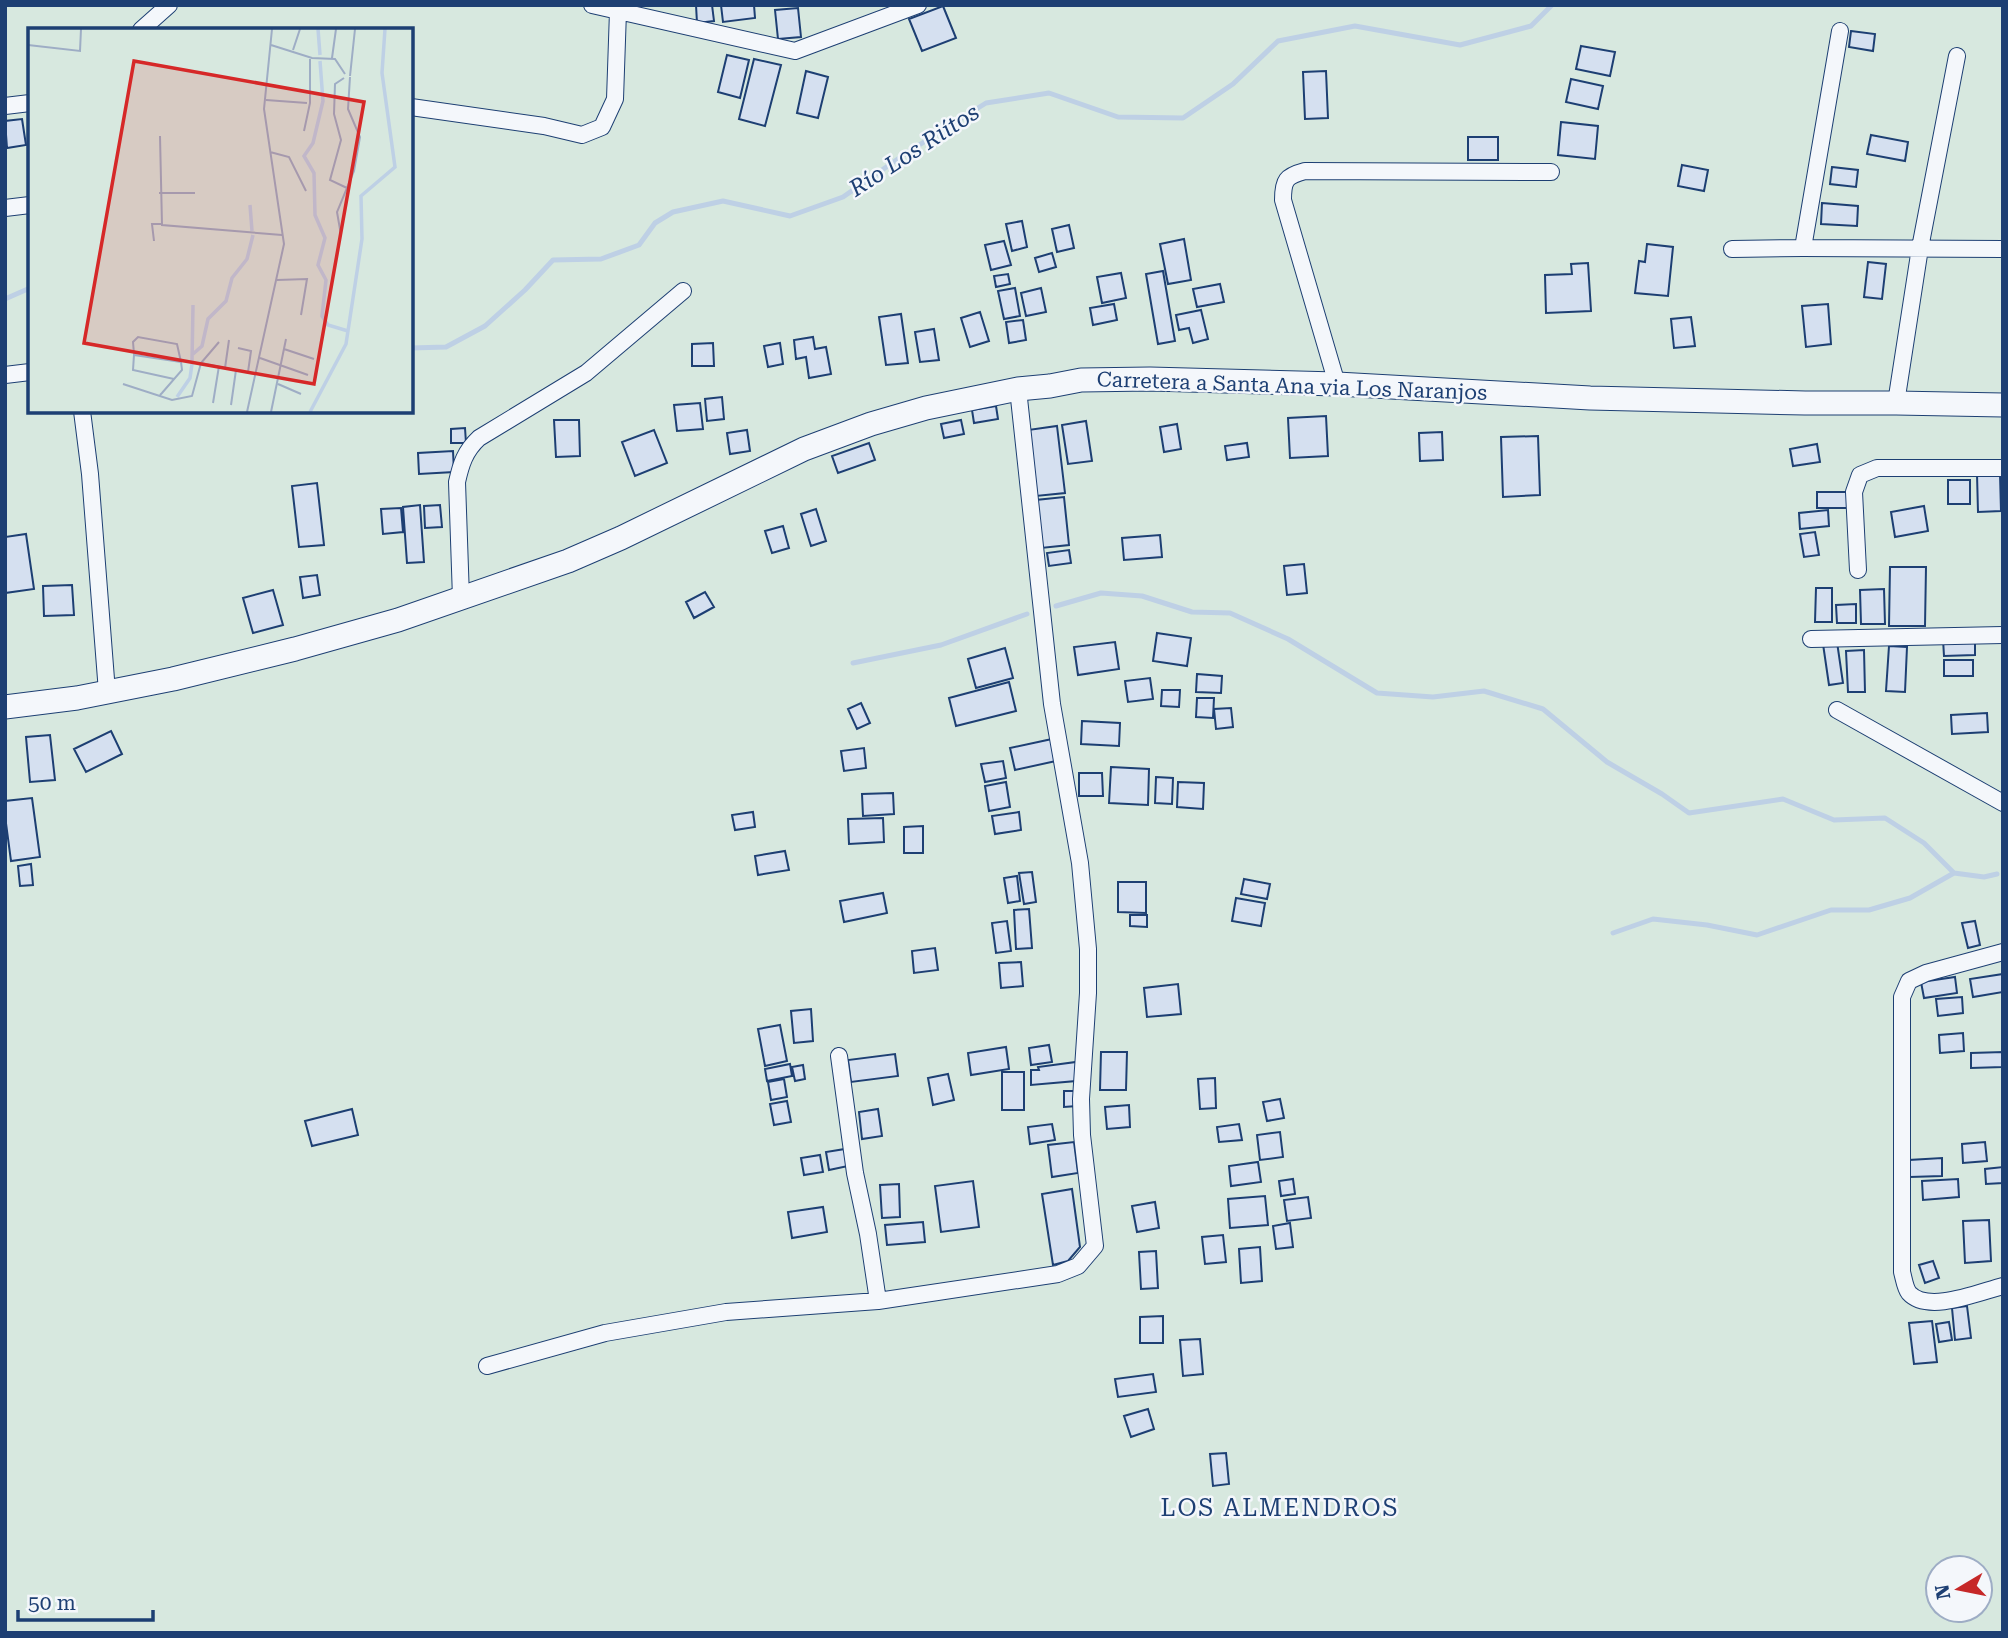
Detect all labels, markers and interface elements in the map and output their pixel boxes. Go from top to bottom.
inset map [28,28,413,413]
water label: Río Los Riítos [844,98,984,203]
street label: Carretera a Santa Ana via Los Naranjos [1096,367,1488,405]
district label: LOS ALMENDROS [1161,1494,1399,1522]
north arrow [1924,1554,1994,1624]
scale bar [18,1578,152,1622]
text: N [1930,1582,1955,1601]
text: 50 m [28,1591,76,1615]

